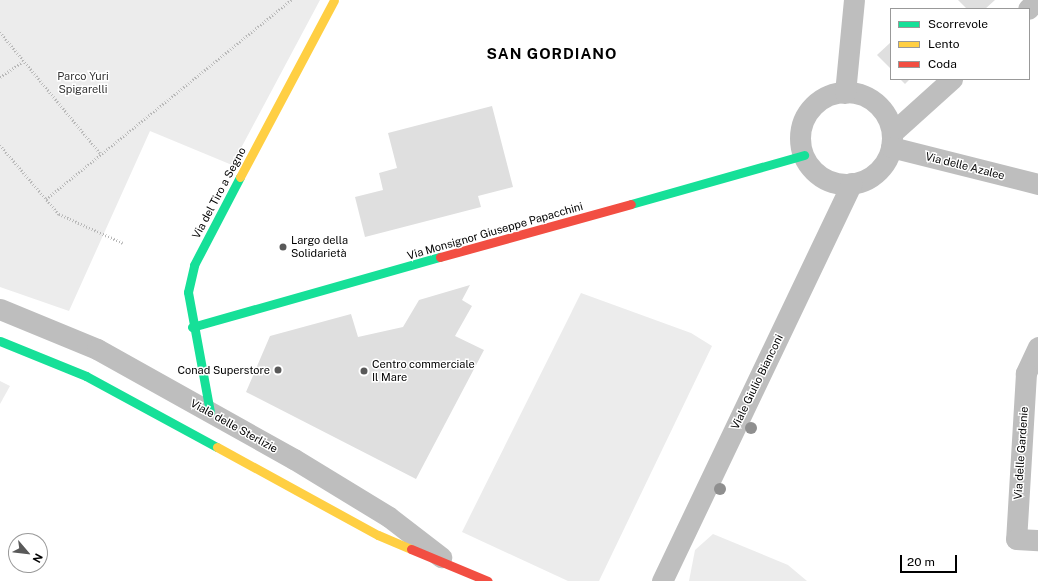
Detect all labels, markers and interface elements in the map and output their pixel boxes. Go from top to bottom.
legend [890,8,1030,80]
text: Scorrevole [928,17,988,31]
text: Lento [928,37,959,51]
district label: SAN GORDIANO [487,45,617,63]
text: Coda [928,57,957,71]
park label: Parco Yuri Spigarelli [57,70,109,96]
street label: Via del Tiro a Segno [189,145,249,241]
street label: Via delle Azalee [924,150,1006,182]
street label: Via Monsignor Giuseppe Papacchini [406,200,584,262]
place label: Largo della Solidarietà [291,234,348,260]
marker: Largo della Solidarietà [278,242,288,252]
street label: Viale Giulio Bianconi [728,332,786,432]
place label: Centro commerciale Il Mare [372,358,475,384]
place label: Conad Superstore [177,363,270,377]
marker: Conad Superstore [273,365,283,375]
marker: Centro commerciale Il Mare [359,366,369,376]
street label: Viale delle Sterlizie [188,396,280,456]
street label: Via delle Gardenie [1011,406,1031,500]
north arrow [8,533,48,573]
scale bar [902,547,959,573]
text: N [30,552,45,565]
text: 20 m [907,555,935,569]

